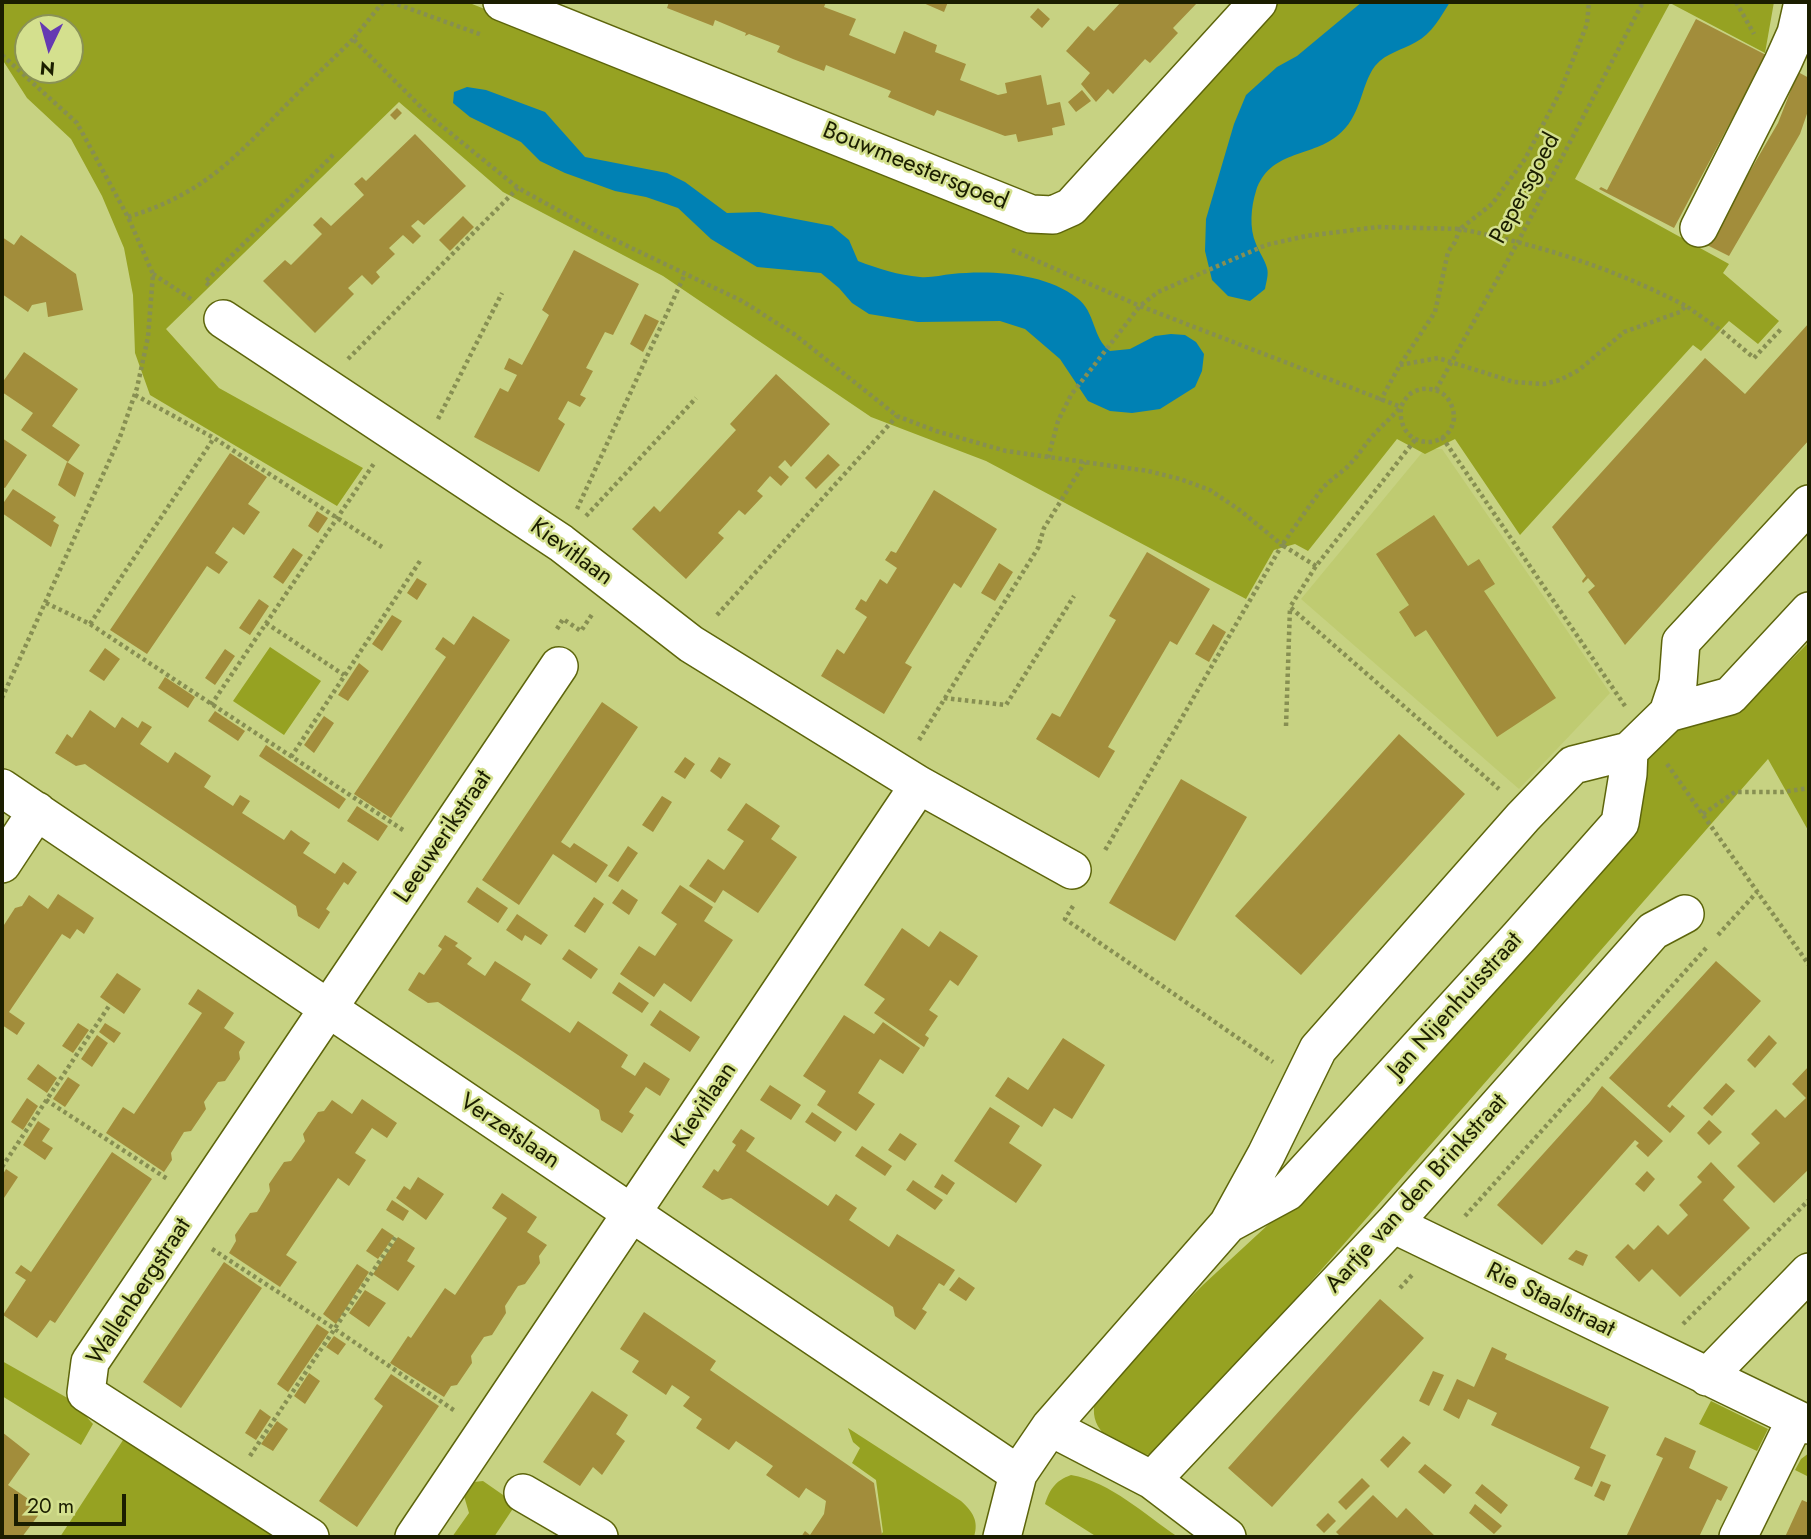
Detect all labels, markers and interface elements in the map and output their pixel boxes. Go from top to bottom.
north arrow [14,14,84,84]
text: N [39,54,56,83]
street label: Bouwmeestersgoed [818,117,1012,217]
street label: Pepersgoed [1485,129,1567,249]
street label: Kievitlaan [524,513,618,593]
street label: Leeuwerikstraat [389,765,499,909]
street label: Jan Nijenhuisstraat [1383,927,1529,1085]
street label: Kievitlaan [666,1057,744,1153]
street label: Verzetslaan [453,1088,565,1176]
street label: Aartje van den Brinkstraat [1320,1088,1514,1300]
street label: Wallenbergstraat [82,1213,198,1371]
street label: Rie Staalstraat [1481,1258,1619,1344]
scale bar [18,1480,130,1524]
text: 20 m [27,1491,74,1521]

